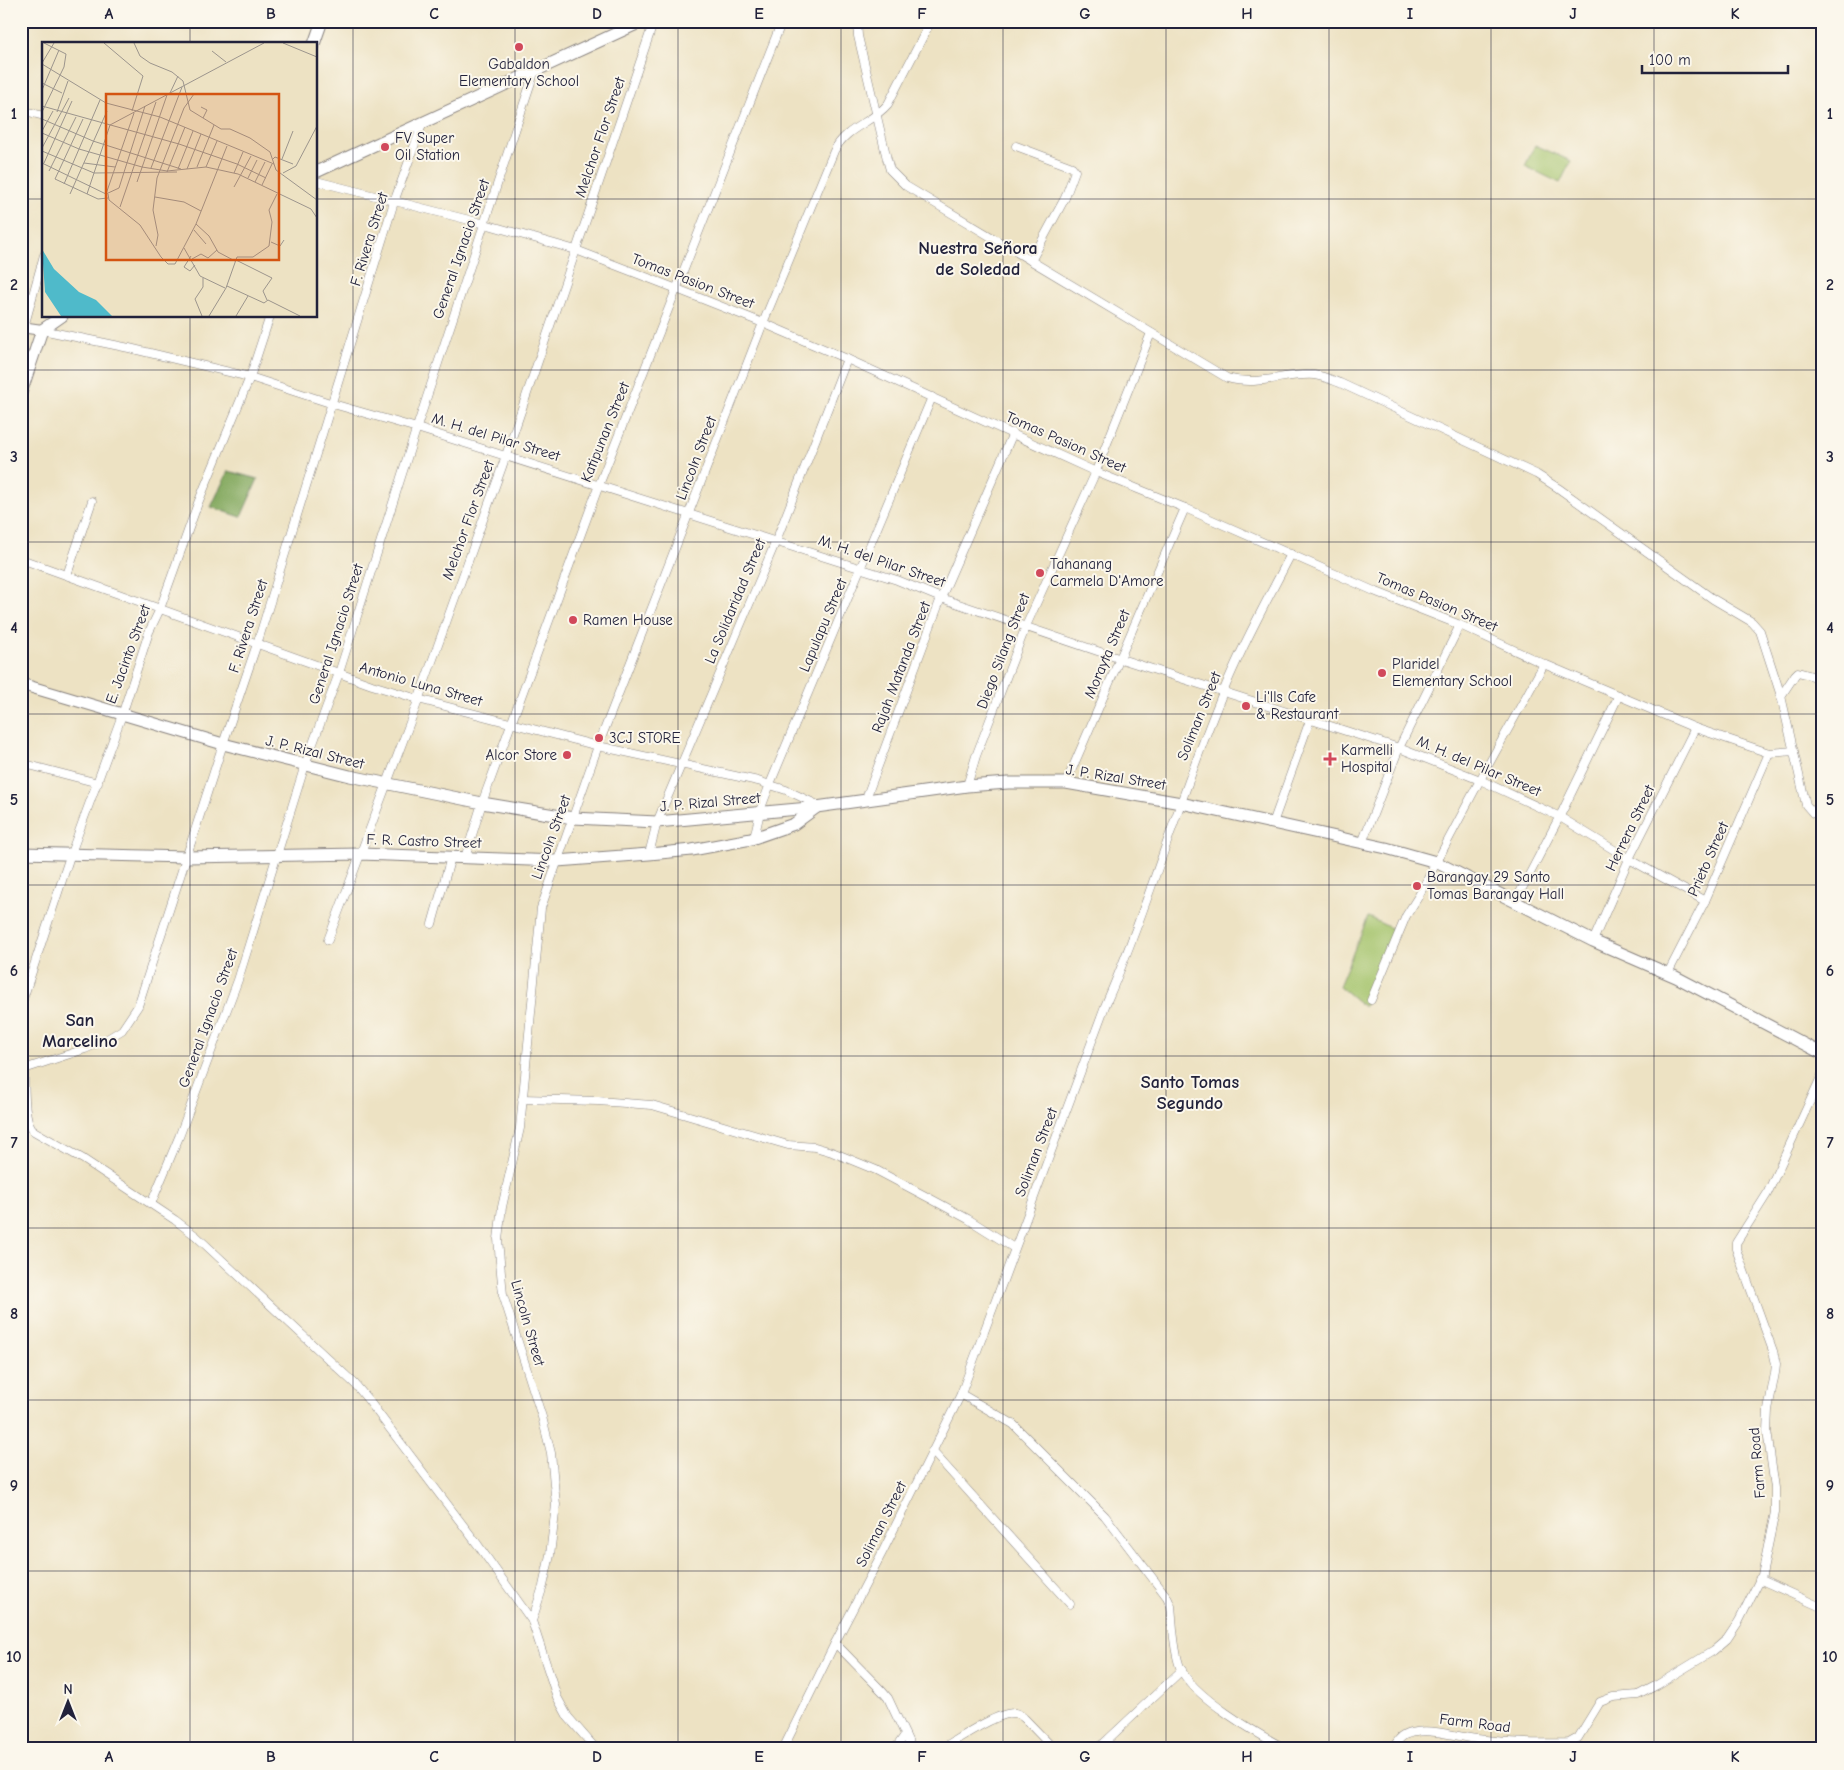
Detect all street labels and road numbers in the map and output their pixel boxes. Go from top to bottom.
street label: Melchor Flor Street [571,74,629,199]
street label: General Ignacio Street [429,176,494,321]
street label: F. Rivera Street [346,189,392,288]
street label: Tomas Pasion Street [629,249,757,313]
street label: Katipunan Street [577,379,634,485]
street label: Tomas Pasion Street [1003,407,1130,477]
street label: M. H. del Pilar Street [430,409,563,465]
street label: Lincoln Street [672,413,721,503]
street label: Melchor Flor Street [438,457,498,582]
street label: M. H. del Pilar Street [816,531,949,591]
street label: La Solidaridad Street [701,535,770,666]
street label: General Ignacio Street [305,561,367,707]
street label: Tomas Pasion Street [1374,568,1501,636]
street label: Lapulapu Street [795,575,851,674]
street label: F. Rivera Street [224,576,272,675]
street label: Diego Silang Street [973,590,1034,712]
street label: Rajah Matanda Street [868,598,935,735]
street label: E. Jacinto Street [102,601,155,706]
street label: Morayta Street [1080,606,1134,701]
street label: Antonio Luna Street [357,658,485,710]
street label: Soliman Street [1173,668,1225,763]
street label: J. P. Rizal Street [264,731,367,773]
street label: M. H. del Pilar Street [1414,732,1544,801]
street label: J. P. Rizal Street [1065,760,1168,794]
street label: Herrera Street [1601,781,1659,874]
street label: J. P. Rizal Street [659,789,762,815]
street label: Lincoln Street [527,792,575,882]
street label: Prieto Street [1684,818,1733,899]
street label: F. R. Castro Street [366,830,483,852]
street label: General Ignacio Street [174,945,242,1090]
street label: Soliman Street [1011,1104,1061,1199]
street label: Lincoln Street [507,1278,549,1369]
street label: Farm Road [1745,1427,1769,1499]
street label: Soliman Street [852,1477,911,1570]
street label: Farm Road [1439,1710,1511,1736]

